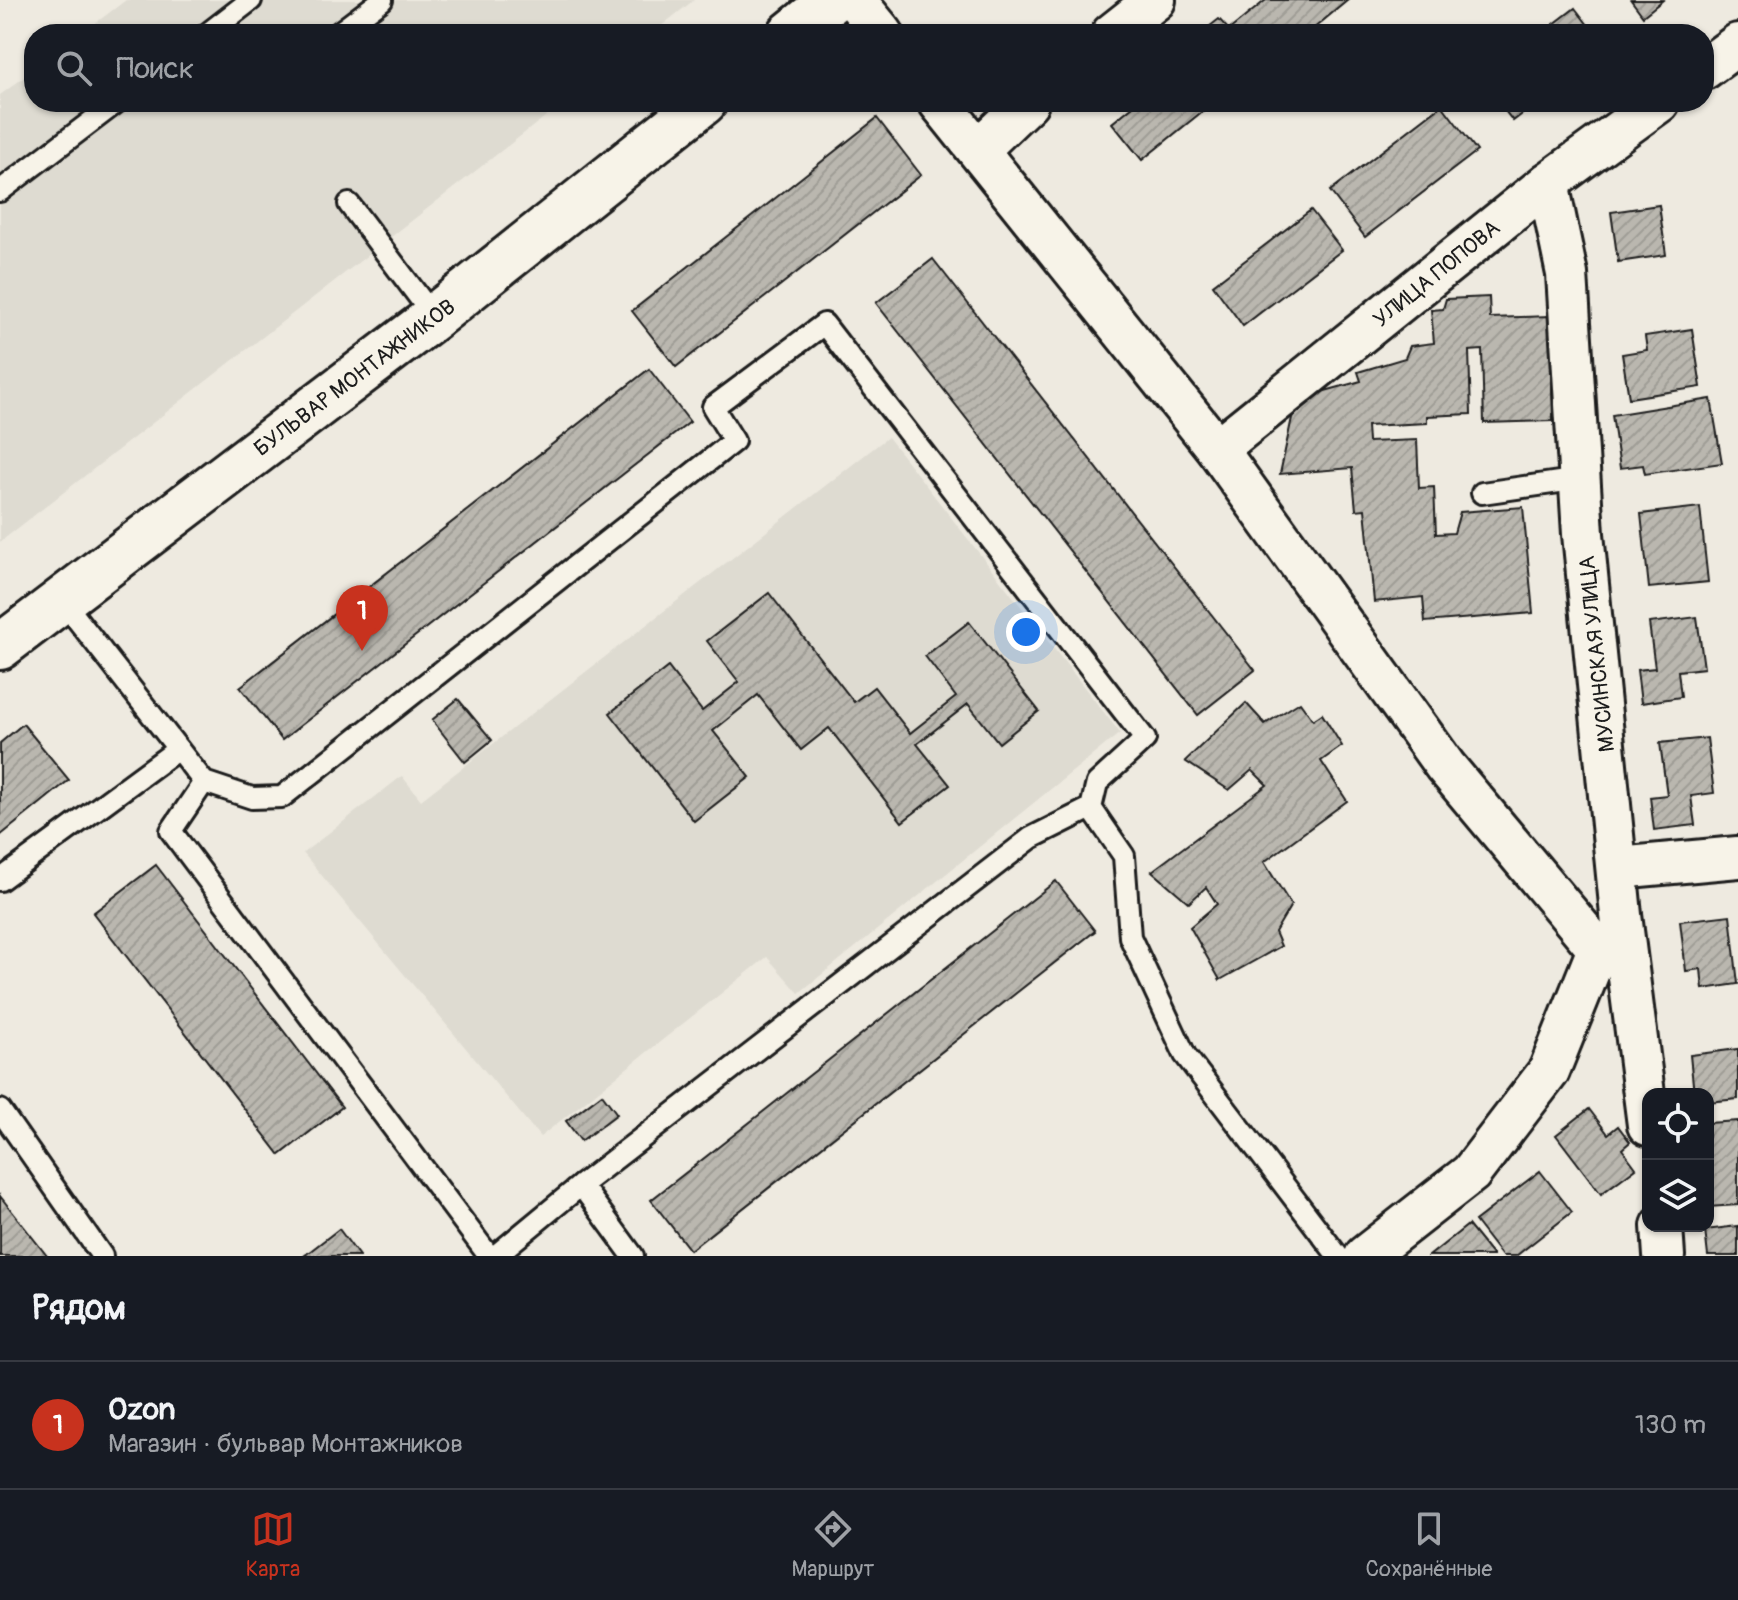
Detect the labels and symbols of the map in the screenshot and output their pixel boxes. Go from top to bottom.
street label: УЛИЦА ПОПОВА [1367,214,1506,334]
street label: БУЛЬВАР МОНТАЖНИКОВ [248,293,461,463]
street label: МУСИНСКАЯ УЛИЦА [1573,554,1621,753]
pin: 1 [336,585,388,651]
your location [1006,612,1046,652]

